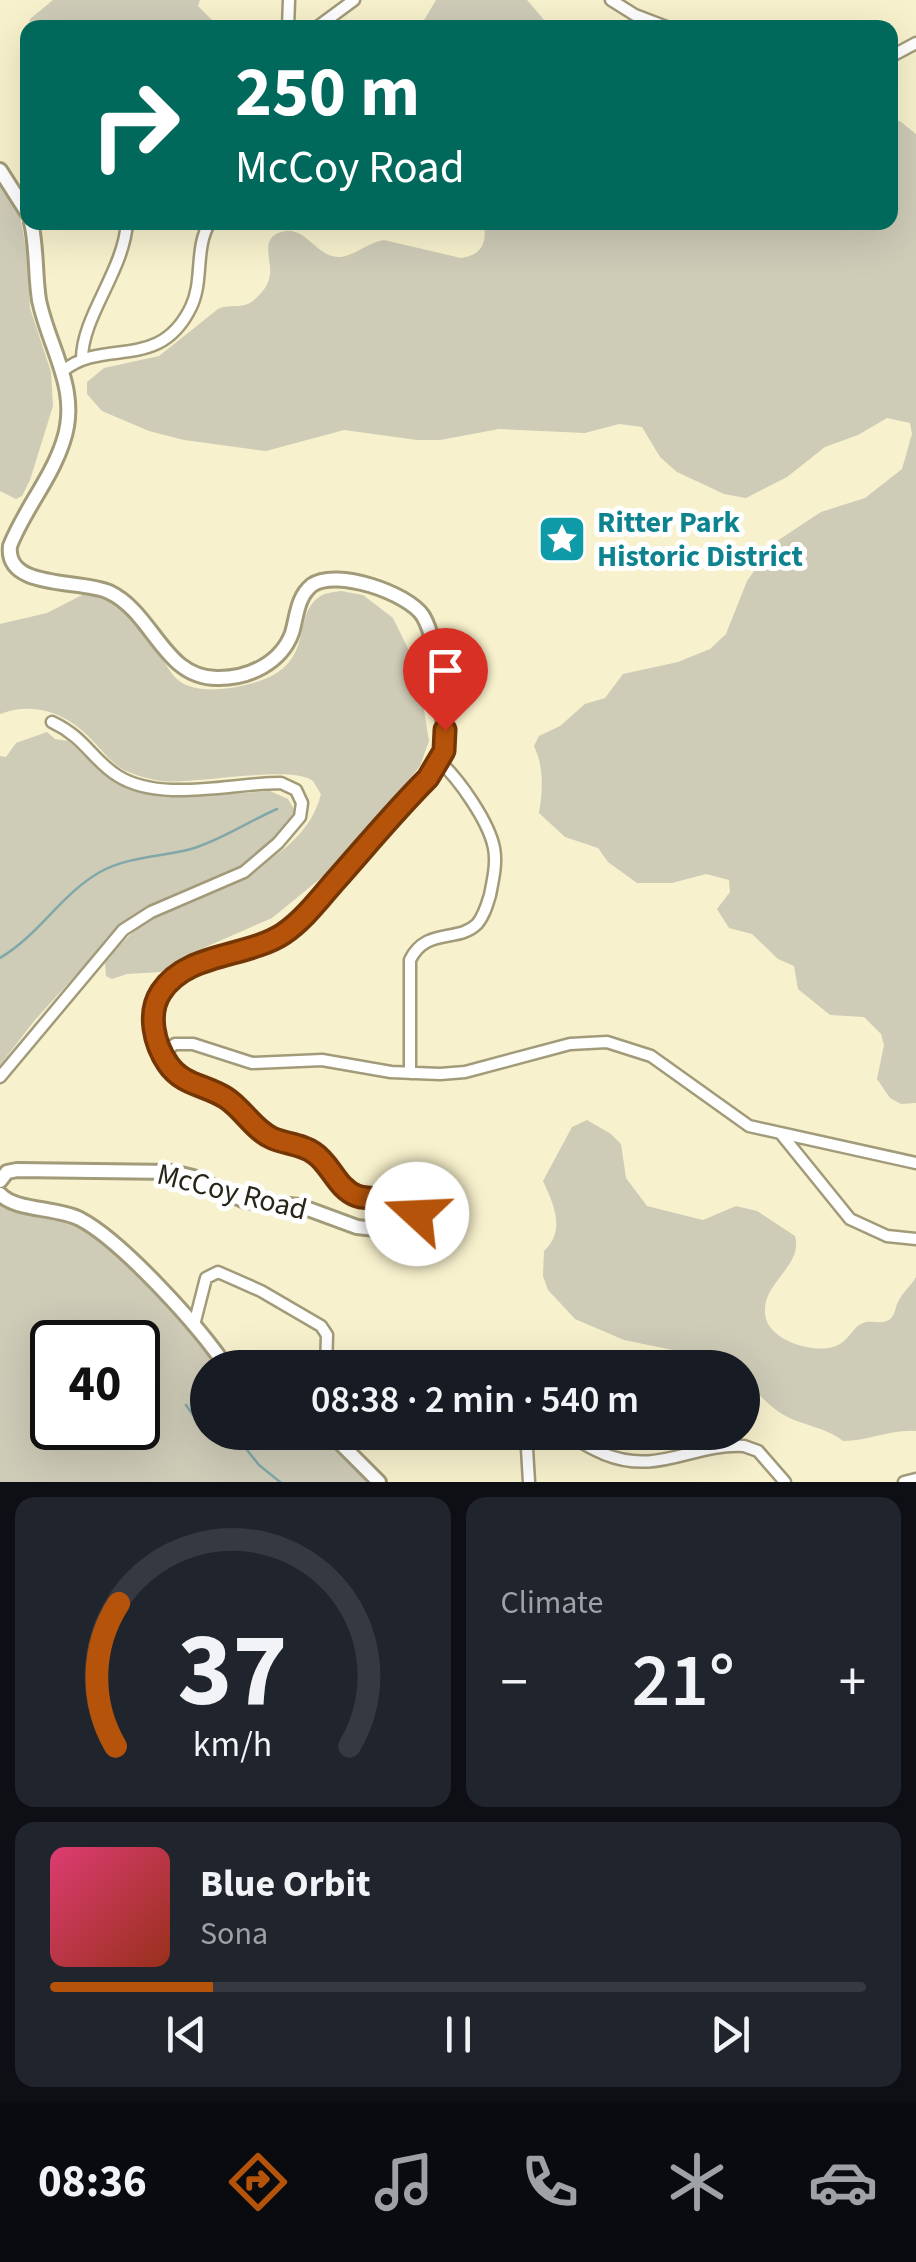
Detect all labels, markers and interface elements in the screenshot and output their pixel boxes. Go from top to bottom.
text: 250 m [235,43,420,143]
icon: right [70,60,200,190]
text: McCoy Road [235,136,465,200]
place label: Ritter Park Historic District [597,501,804,578]
place icon: Ritter Park Historic District [536,513,588,565]
pin [403,628,488,731]
icon: arrive [418,643,473,698]
street label: McCoy Road [152,1153,312,1231]
position arrow [365,1162,469,1266]
speed limit sign: 40 [30,1320,160,1450]
text: 08:38 · 2 min · 540 m [311,1373,639,1427]
text: Climate [501,1580,603,1626]
text: 37 [178,1598,288,1746]
text: 21° [632,1628,735,1735]
text: − [501,1644,528,1722]
text: + [839,1644,866,1722]
text: km/h [193,1719,272,1770]
text: Blue Orbit [200,1857,371,1911]
text: Sona [200,1911,268,1957]
icon: previous [159,2007,214,2062]
icon: pause [431,2007,486,2062]
icon: next [703,2007,758,2062]
icon: directions [223,2147,293,2217]
icon: music [369,2147,439,2217]
icon: phone [515,2147,585,2217]
icon: climate [662,2147,732,2217]
icon: car [808,2147,878,2217]
text: 08:36 [38,2150,147,2214]

